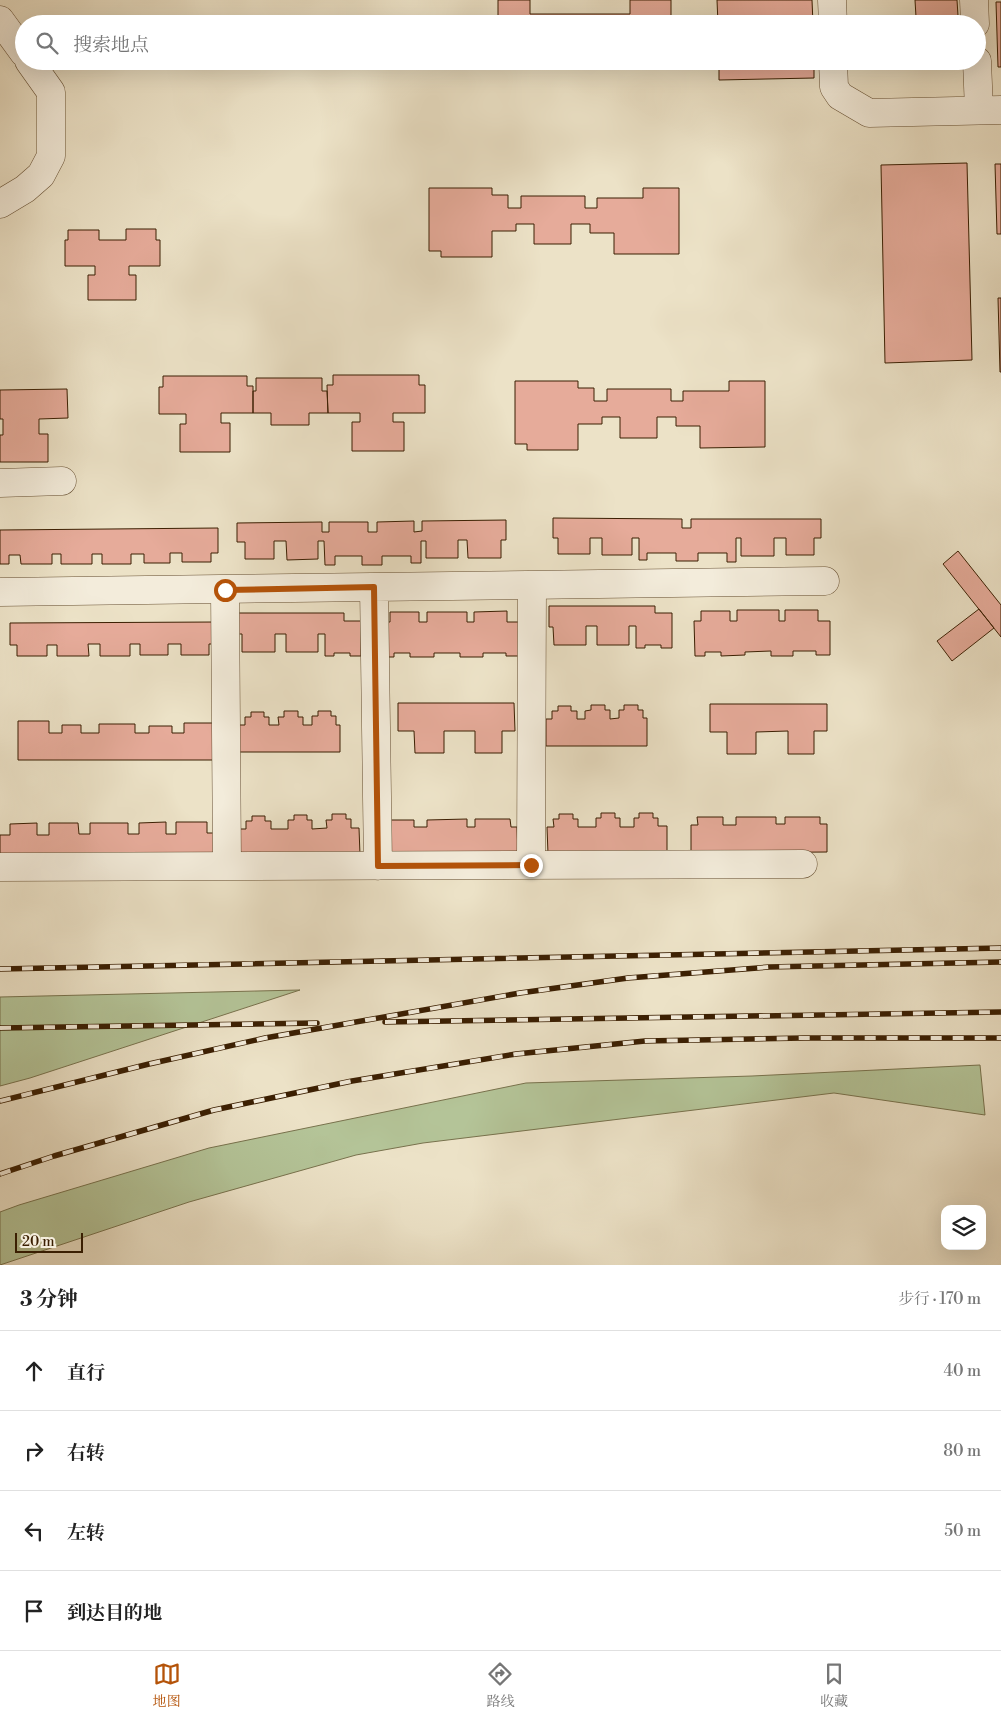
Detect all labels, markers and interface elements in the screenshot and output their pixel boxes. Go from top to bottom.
search box [15,15,986,70]
icon: search [33,29,61,57]
text: 搜索地点 [73,33,149,57]
route start [214,579,237,602]
route end [520,854,543,877]
map controls [941,1205,986,1250]
button: layers [941,1205,986,1250]
scale bar [15,1230,82,1253]
text: 20 m [22,1233,54,1251]
text: 3 分钟 [20,1287,78,1313]
text: 步行 · 170 m [898,1289,981,1309]
icon: ahead [20,1357,48,1385]
text: 直行 [67,1361,105,1385]
text: 40 m [944,1361,981,1381]
icon: right [20,1437,48,1465]
text: 右转 [67,1441,105,1465]
text: 80 m [943,1441,981,1461]
icon: left [20,1517,48,1545]
text: 左转 [67,1521,105,1545]
text: 50 m [944,1521,981,1541]
icon: arrive [20,1597,48,1625]
text: 到达目的地 [67,1601,162,1625]
tab: 地图 [153,1660,181,1711]
tab: 路线 [486,1660,514,1711]
tab: 收藏 [820,1660,848,1711]

